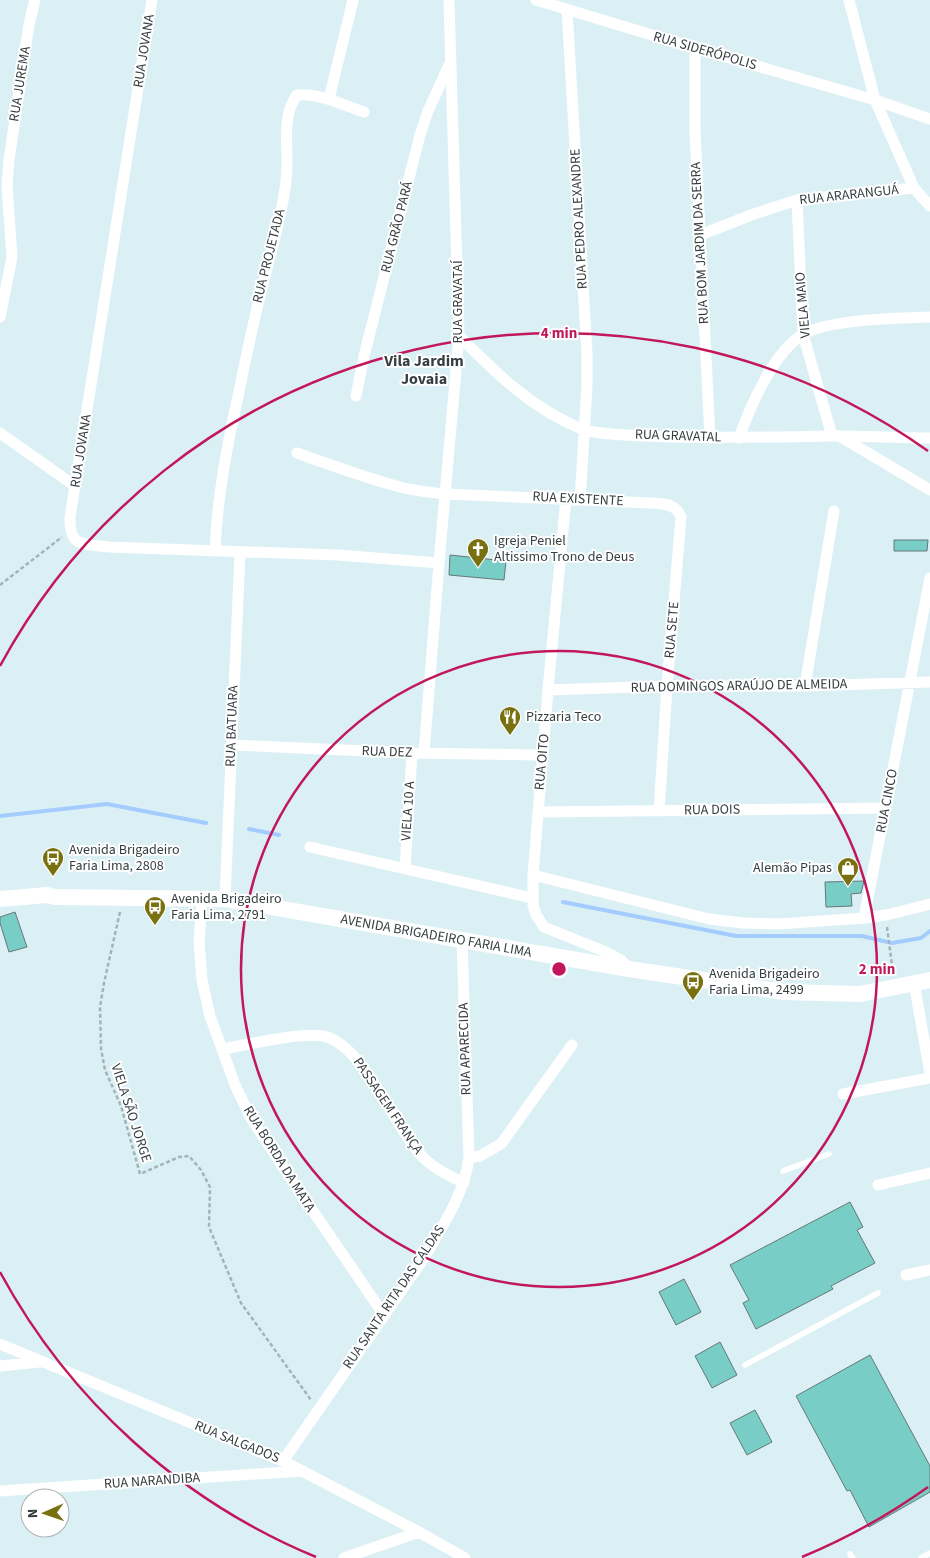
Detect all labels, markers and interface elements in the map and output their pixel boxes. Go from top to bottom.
street label: RUA JOVANA [128,12,160,89]
street label: RUA SIDERÓPOLIS [651,27,759,75]
street label: RUA JUREMA [4,44,36,123]
street label: RUA PEDRO ALEXANDRE [565,148,593,290]
street label: RUA BOM JARDIM DA SERRA [686,161,714,325]
street label: RUA GRÃO PARÁ [376,179,418,275]
street label: RUA ARARANGUÁ [798,180,900,210]
street label: RUA PROJETADA [248,206,290,305]
street label: RUA GRAVATAÍ [448,259,468,344]
street label: VIELA MAIO [790,271,816,339]
text: 4 min [541,323,577,344]
district label: Vila Jardim Jovaia [383,350,464,390]
street label: RUA JOVANA [65,412,97,489]
street label: RUA GRAVATAL [635,424,722,448]
street label: RUA EXISTENTE [532,487,624,511]
place label: Igreja Peniel Altissimo Trono de Deus [494,531,634,567]
church icon: Igreja Peniel Altissimo Trono de Deus [466,537,490,568]
street label: RUA SETE [660,601,684,659]
street label: RUA DOMINGOS ARAÚJO DE ALMEIDA [630,674,848,698]
street label: RUA BATUARA [221,684,243,767]
restaurant icon: Pizzaria Teco [498,705,522,736]
place label: Pizzaria Teco [526,707,601,727]
street label: RUA OITO [530,733,554,791]
street label: RUA DEZ [361,741,413,763]
street label: RUA CINCO [871,767,903,835]
street label: VIELA 10 A [396,780,420,842]
street label: RUA DOIS [684,800,740,820]
place label: Avenida Brigadeiro Faria Lima, 2808 [69,840,180,876]
bus stop icon: Avenida Brigadeiro Faria Lima, 2808 [41,846,65,877]
shop icon: Alemão Pipas [836,856,860,887]
place label: Alemão Pipas [753,858,832,878]
place label: Avenida Brigadeiro Faria Lima, 2791 [171,889,282,925]
bus stop icon: Avenida Brigadeiro Faria Lima, 2791 [143,895,167,926]
street label: AVENIDA BRIGADEIRO FARIA LIMA [339,909,534,963]
text: 2 min [859,959,895,980]
centre of rings [550,960,568,978]
place label: Avenida Brigadeiro Faria Lima, 2499 [709,964,820,1000]
bus stop icon: Avenida Brigadeiro Faria Lima, 2499 [681,970,705,1001]
street label: RUA APARECIDA [453,1002,477,1096]
street label: PASSAGEM FRANÇA [348,1053,428,1159]
street label: VIELA SÃO JORGE [106,1061,156,1165]
street label: RUA BORDA DA MATA [238,1102,320,1216]
street label: RUA SANTA RITA DAS CALDAS [338,1221,450,1373]
street label: RUA SALGADOS [191,1416,283,1468]
street label: RUA NARANDIBA [103,1468,201,1494]
north arrow [20,1488,70,1538]
text: N [23,1508,43,1518]

